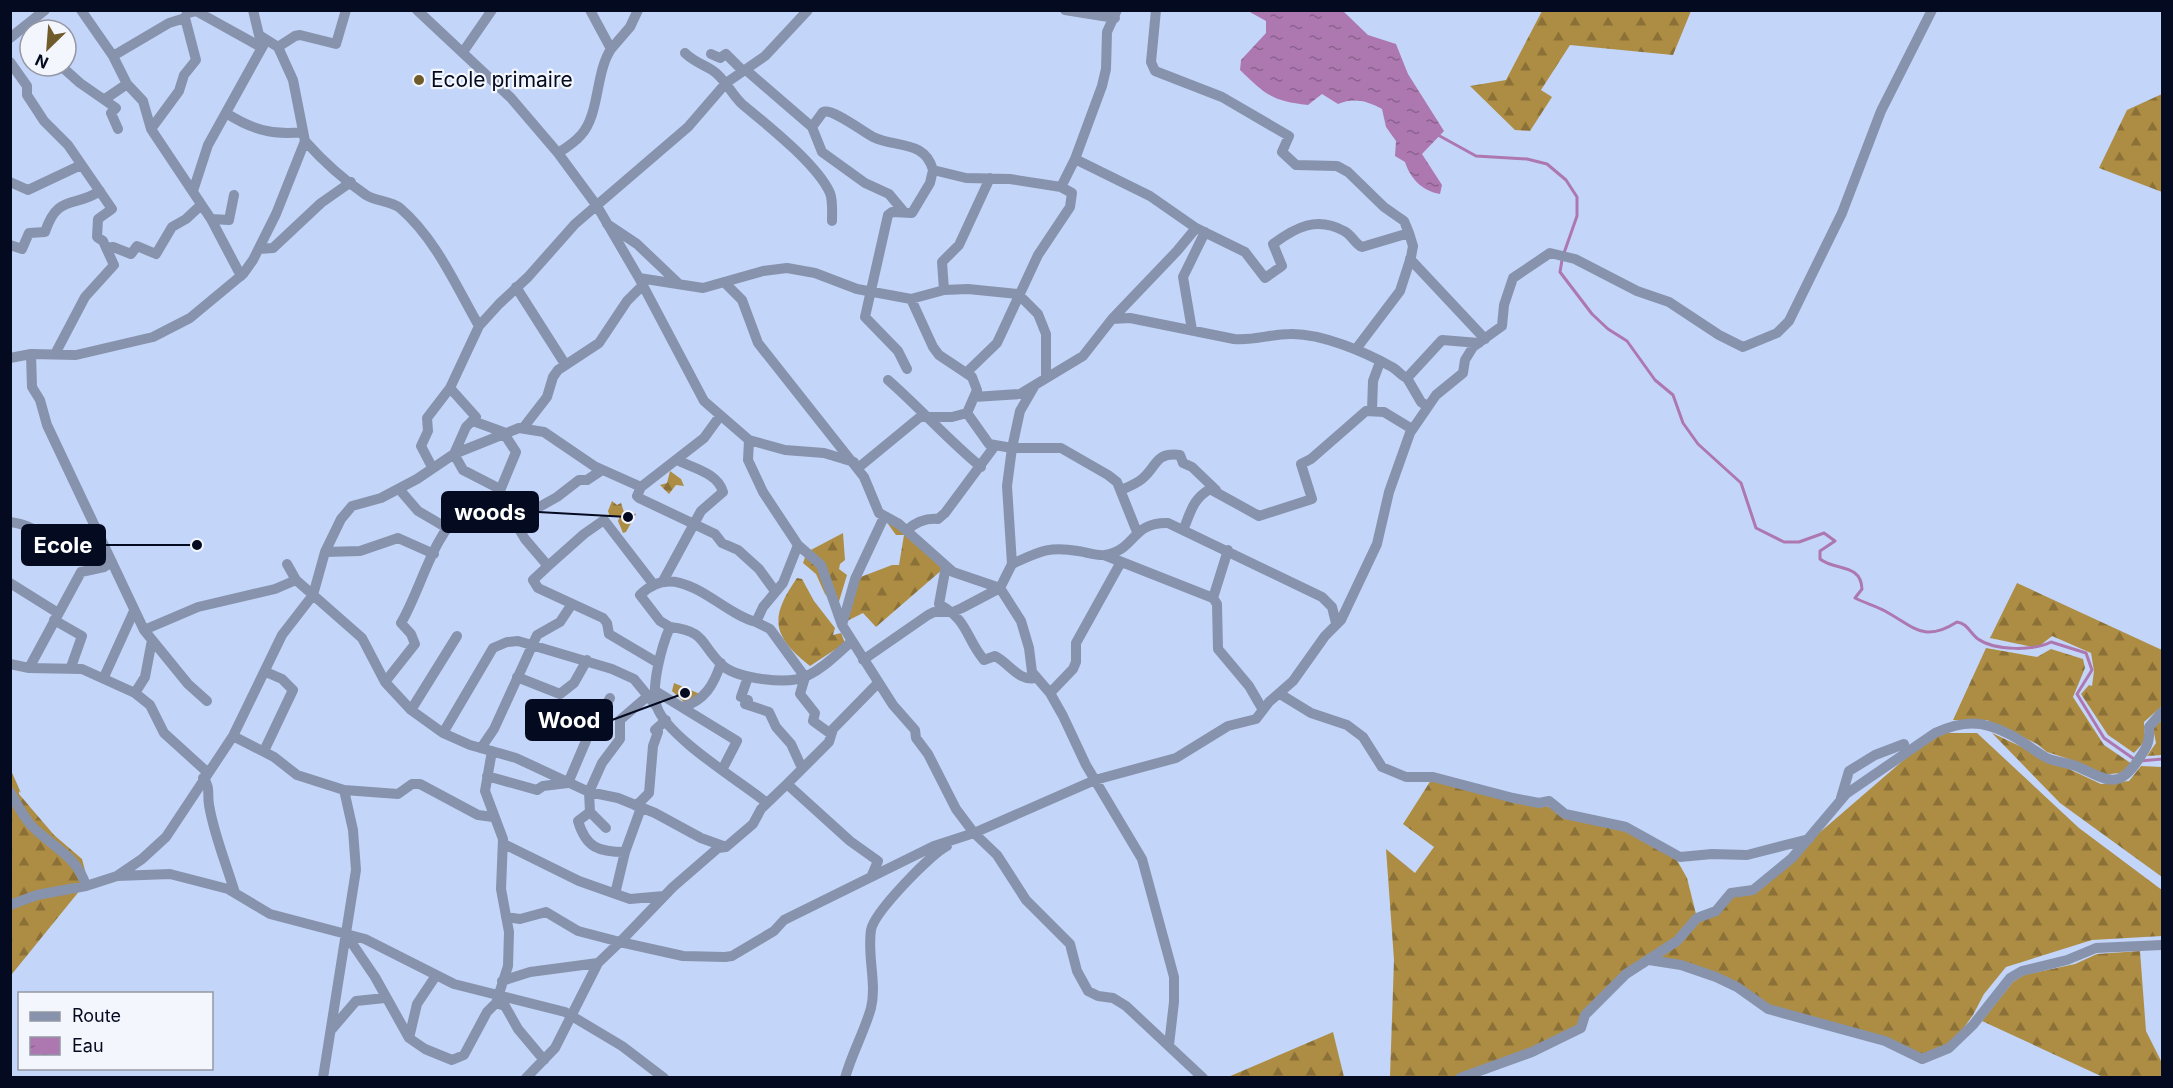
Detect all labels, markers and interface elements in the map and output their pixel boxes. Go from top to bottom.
north arrow [18,18,78,78]
text: N [32,50,51,73]
place label: Ecole primaire [431,67,573,92]
marker: Ecole primaire [412,73,426,87]
callout: woods [442,492,538,532]
text: woods [454,499,526,525]
callout: Ecole [22,525,105,565]
text: Ecole [34,532,92,558]
callout: Wood [526,700,612,740]
text: Wood [538,707,600,733]
legend [18,992,213,1070]
text: Route [72,1005,121,1026]
text: Eau [72,1035,104,1056]

